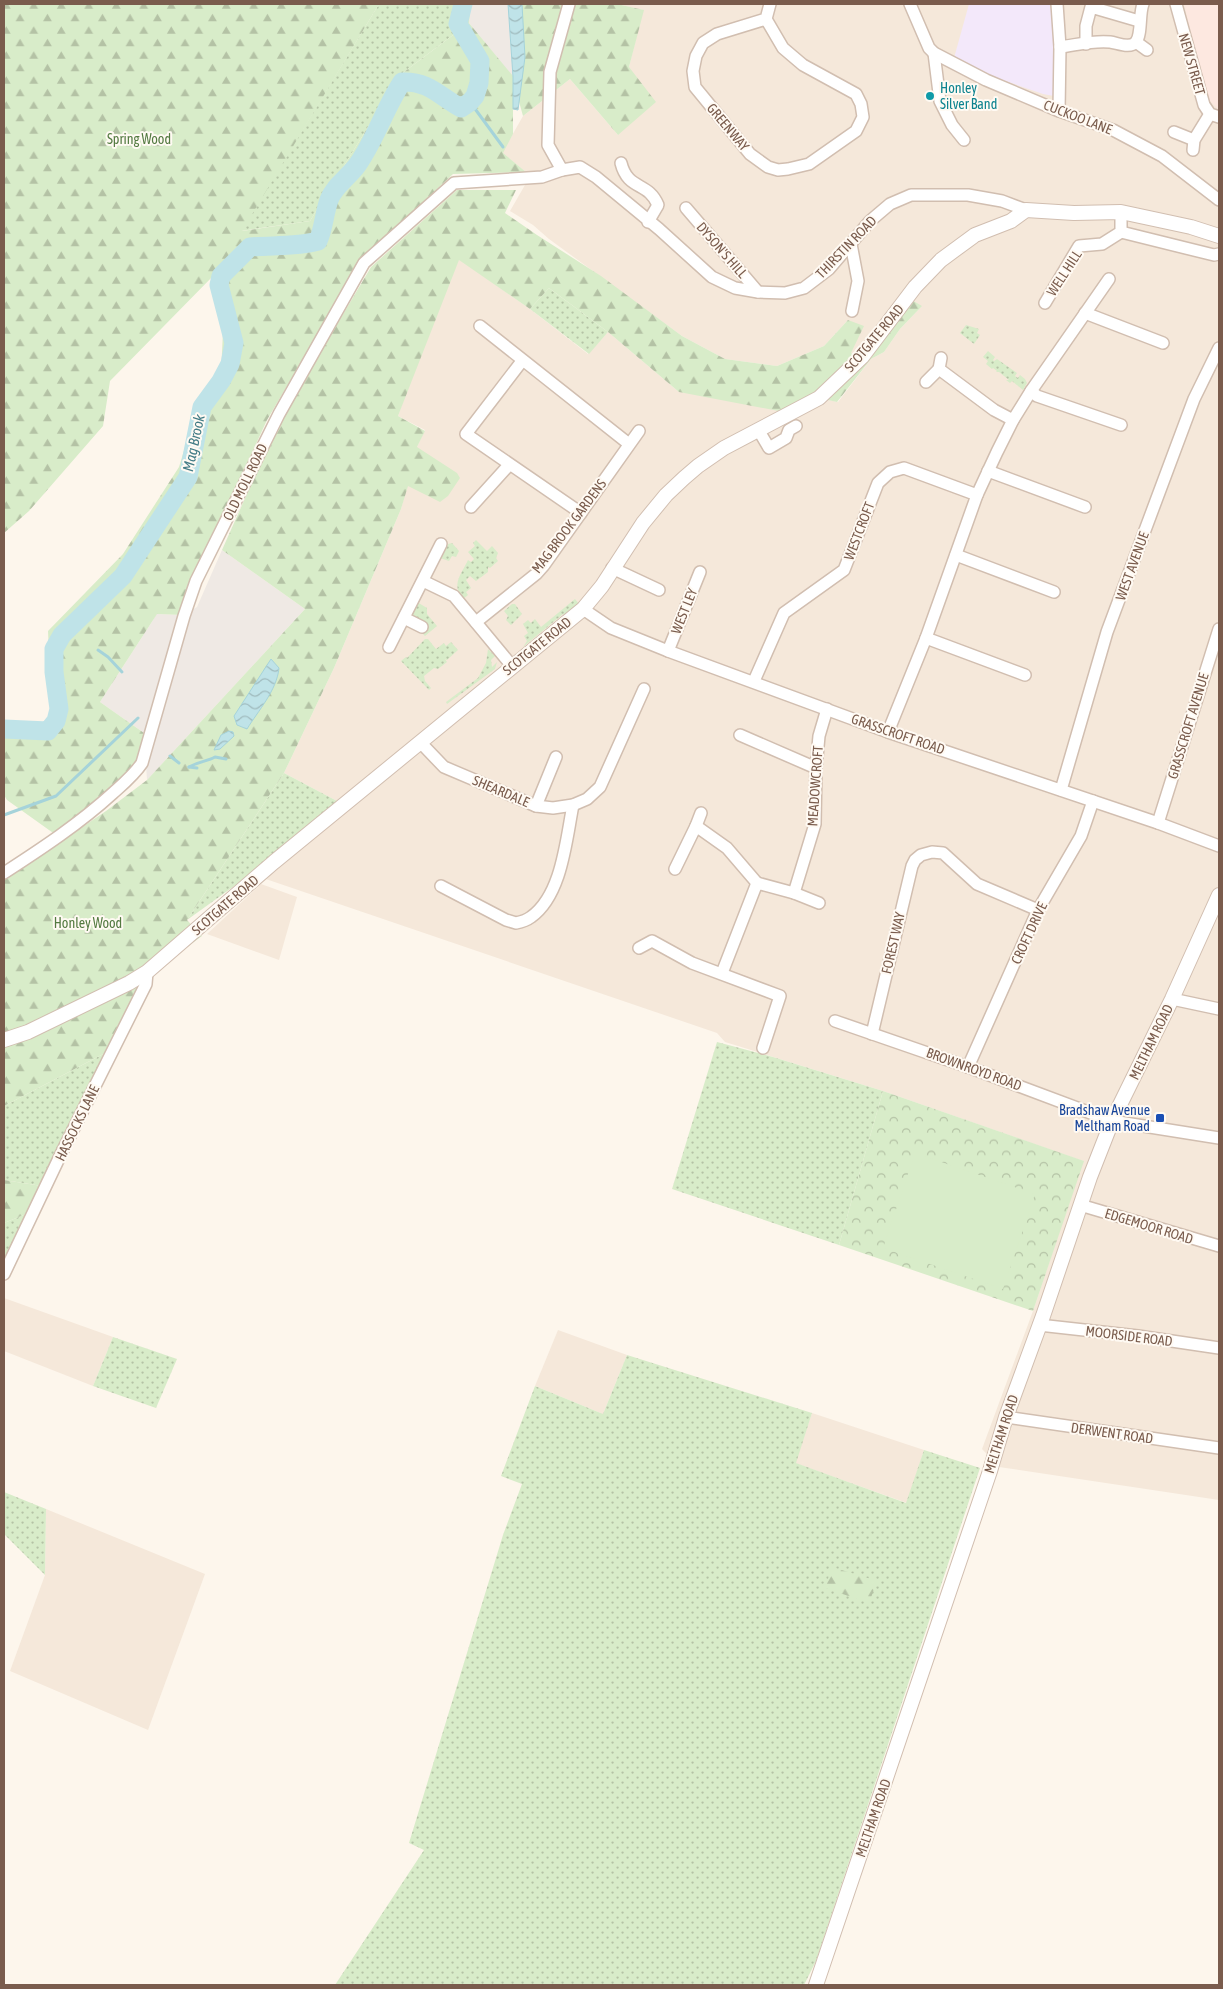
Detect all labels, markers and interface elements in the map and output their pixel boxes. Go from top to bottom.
street label: NEW STREET [1176,31,1208,97]
place label: Honley Silver Band [940,80,997,112]
marker: Honley Silver Band [924,90,936,102]
street label: CUCKOO LANE [1041,97,1115,137]
street label: GREENWAY [704,100,753,155]
park label: Spring Wood [107,131,171,147]
street label: THIRSTIN ROAD [812,212,880,281]
street label: DYSON'S HILL [693,219,751,282]
street label: WELL HILL [1043,247,1085,299]
street label: SCOTGATE ROAD [841,301,907,375]
water label: Mag Brook [179,412,208,473]
street label: OLD MOLL ROAD [220,441,271,523]
street label: MAG BROOK GARDENS [528,476,610,576]
street label: WESTCROFT [841,500,877,562]
street label: WEST AVENUE [1112,529,1152,603]
street label: WEST LEY [668,585,701,636]
street label: SCOTGATE ROAD [500,614,574,678]
street label: GRASSCROFT AVENUE [1164,671,1212,781]
street label: GRASSCROFT ROAD [849,711,947,758]
street label: MEADOWCROFT [804,745,826,827]
street label: SHEARDALE [470,772,532,810]
street label: SCOTGATE ROAD [188,872,262,938]
street label: CROFT DRIVE [1008,900,1050,966]
street label: FOREST WAY [878,910,908,975]
park label: Honley Wood [54,915,122,931]
street label: MELTHAM ROAD [1126,1002,1176,1082]
street label: BROWNROYD ROAD [924,1044,1024,1094]
street label: HASSOCKS LANE [52,1082,102,1164]
place label: Bradshaw Avenue Meltham Road [1059,1102,1150,1134]
marker: Bradshaw Avenue Meltham Road [1154,1112,1166,1124]
street label: EDGEMOOR ROAD [1103,1205,1195,1247]
street label: MOORSIDE ROAD [1085,1323,1174,1349]
street label: MELTHAM ROAD [981,1393,1021,1475]
street label: DERWENT ROAD [1070,1419,1154,1447]
street label: MELTHAM ROAD [852,1777,894,1859]

